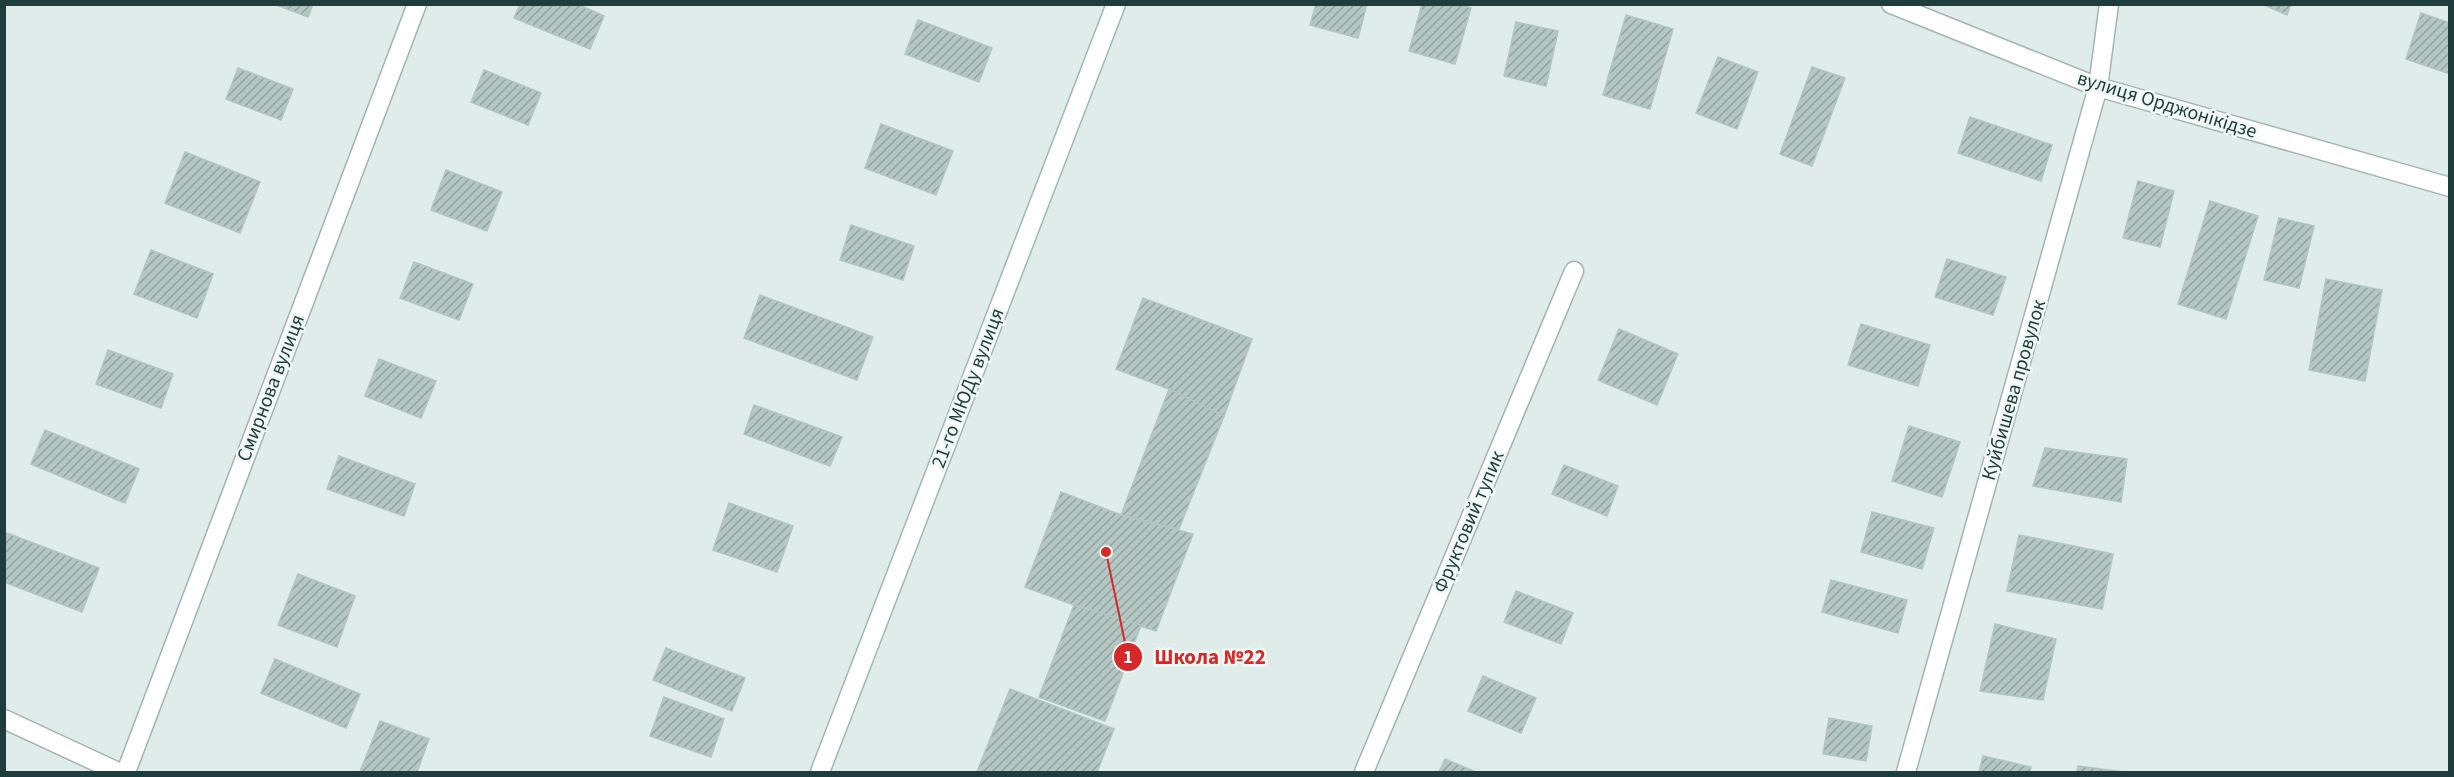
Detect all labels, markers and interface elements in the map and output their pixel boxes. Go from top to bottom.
street label: вулиця Орджонікідзе [2074,64,2260,146]
street label: Куйбишева провулок [1975,296,2053,484]
street label: 21-го МЮДу вулиця [925,304,1011,472]
street label: Смирнова вулиця [230,310,312,466]
street label: Фруктовий тупик [1426,447,1512,597]
callout: Школа №22 [1113,638,1278,677]
text: Школа №22 [1154,642,1266,672]
text: 1 [1123,645,1133,670]

